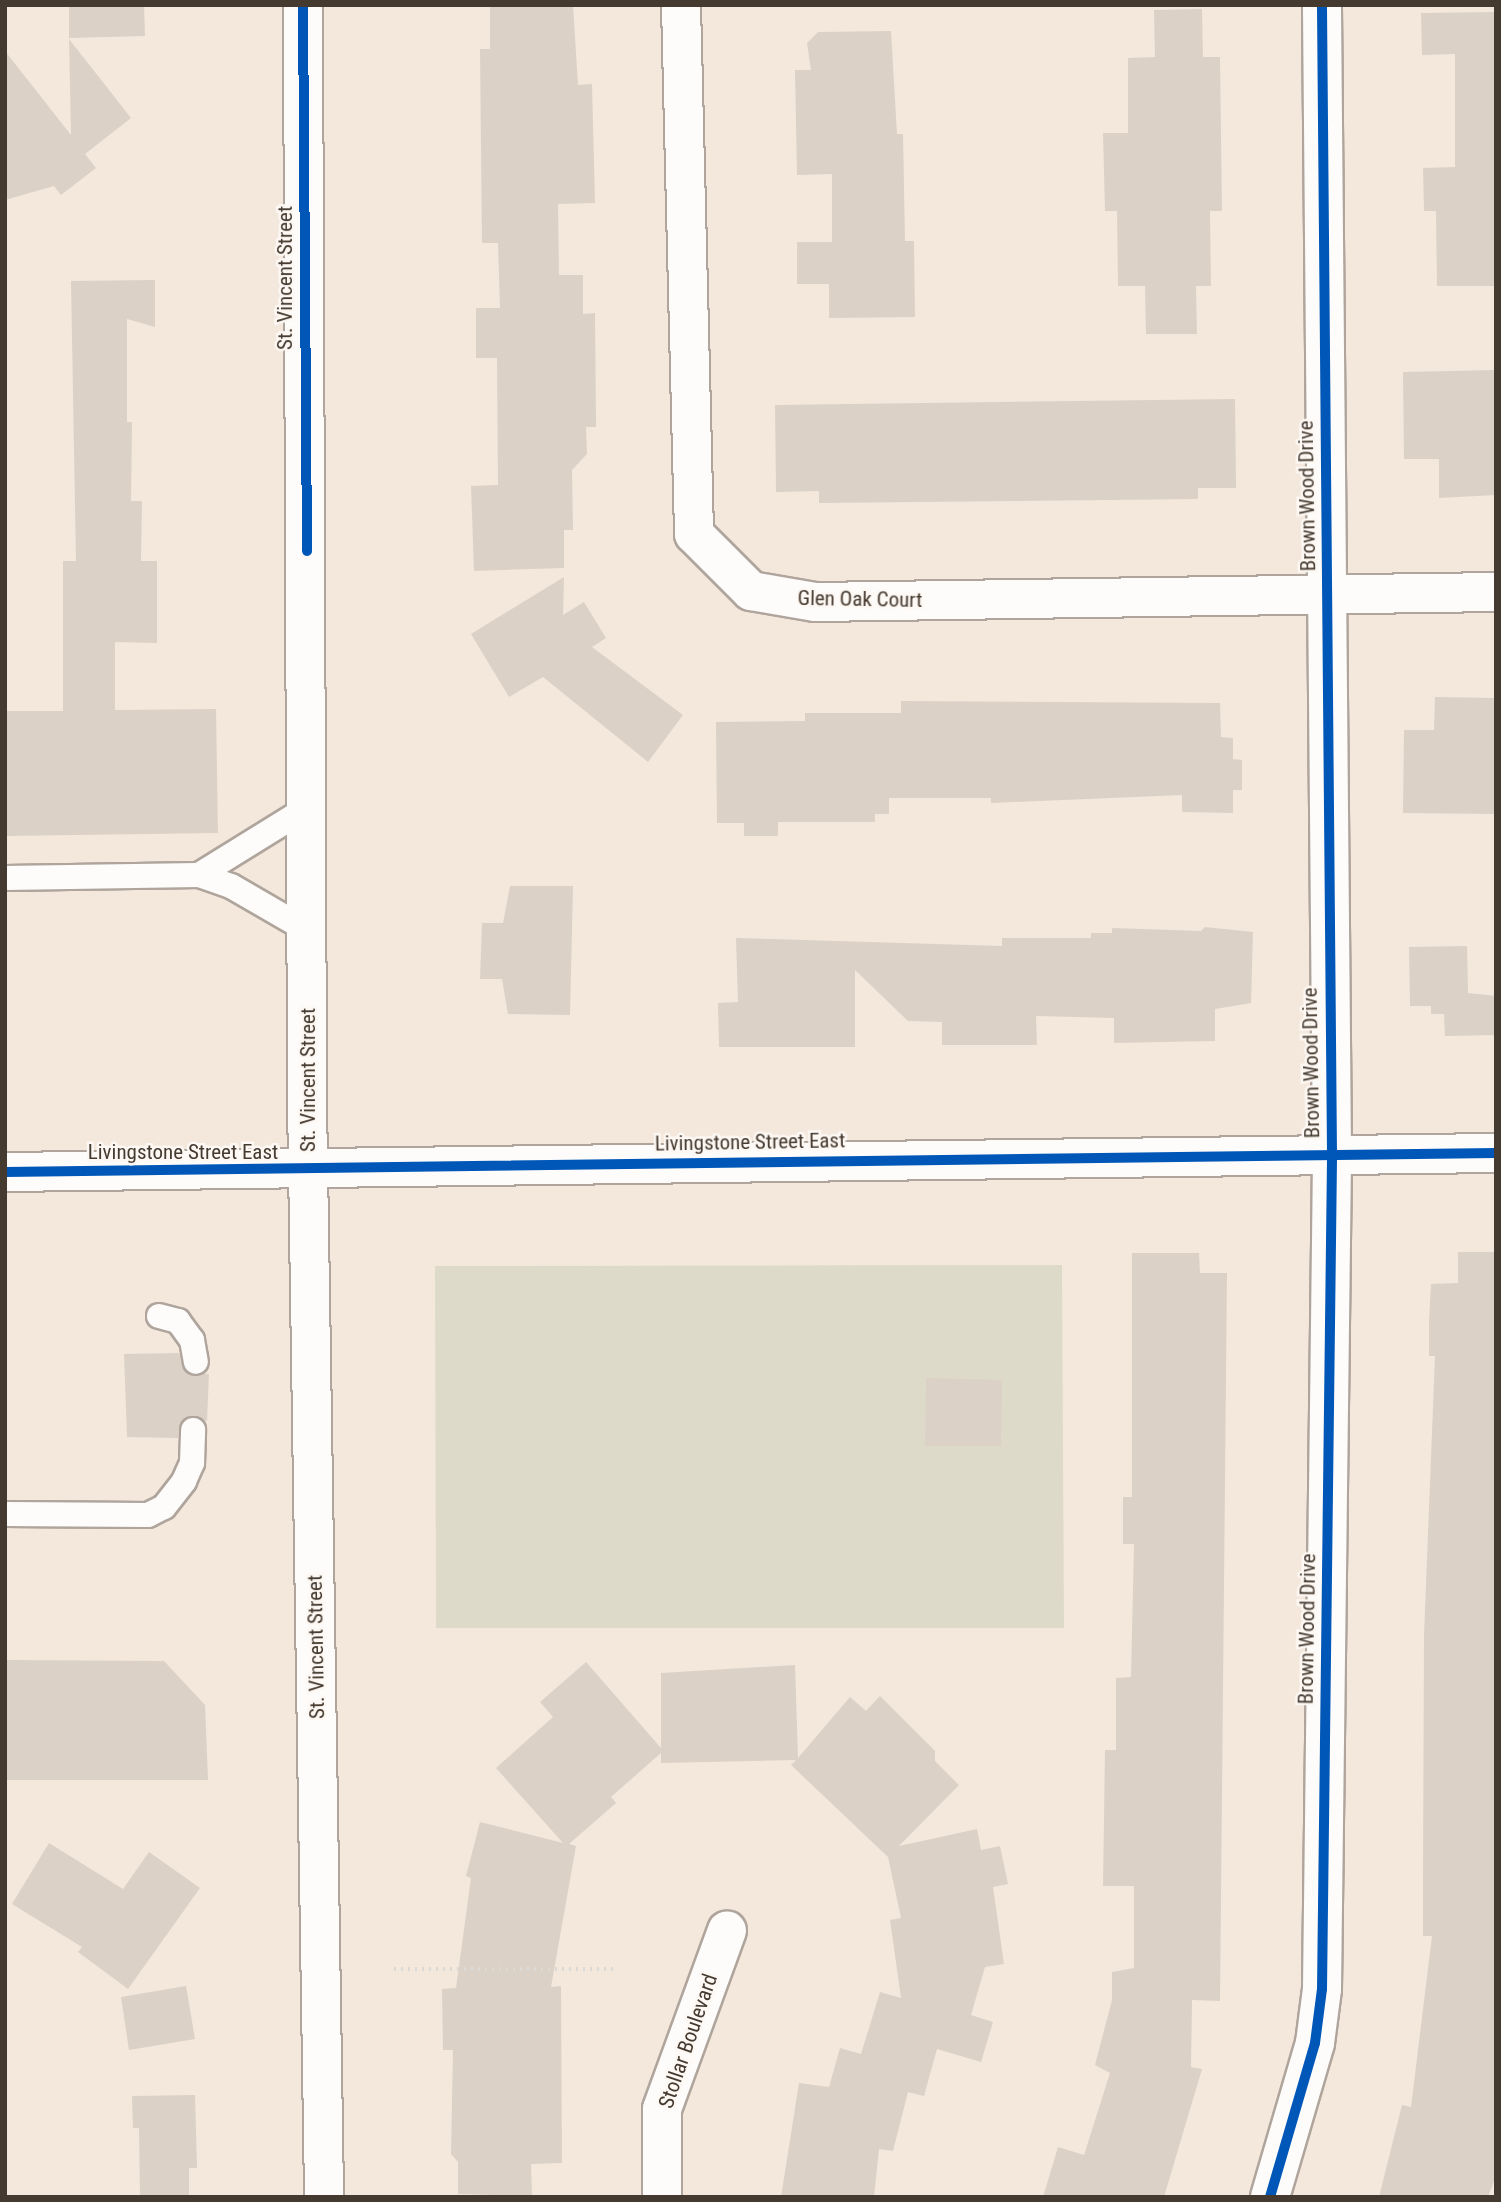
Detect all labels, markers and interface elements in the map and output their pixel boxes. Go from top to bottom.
street label: St. Vincent Street [272,206,298,350]
street label: Brown Wood Drive [1293,420,1321,572]
street label: Glen Oak Court [797,585,923,613]
street label: Brown Wood Drive [1297,987,1325,1139]
street label: St. Vincent Street [295,1008,321,1152]
street label: Livingstone Street East [655,1128,845,1156]
street label: Livingstone Street East [88,1139,278,1165]
street label: Brown Wood Drive [1293,1553,1321,1705]
street label: St. Vincent Street [302,1575,330,1719]
street label: Stollar Boulevard [653,1970,723,2112]

